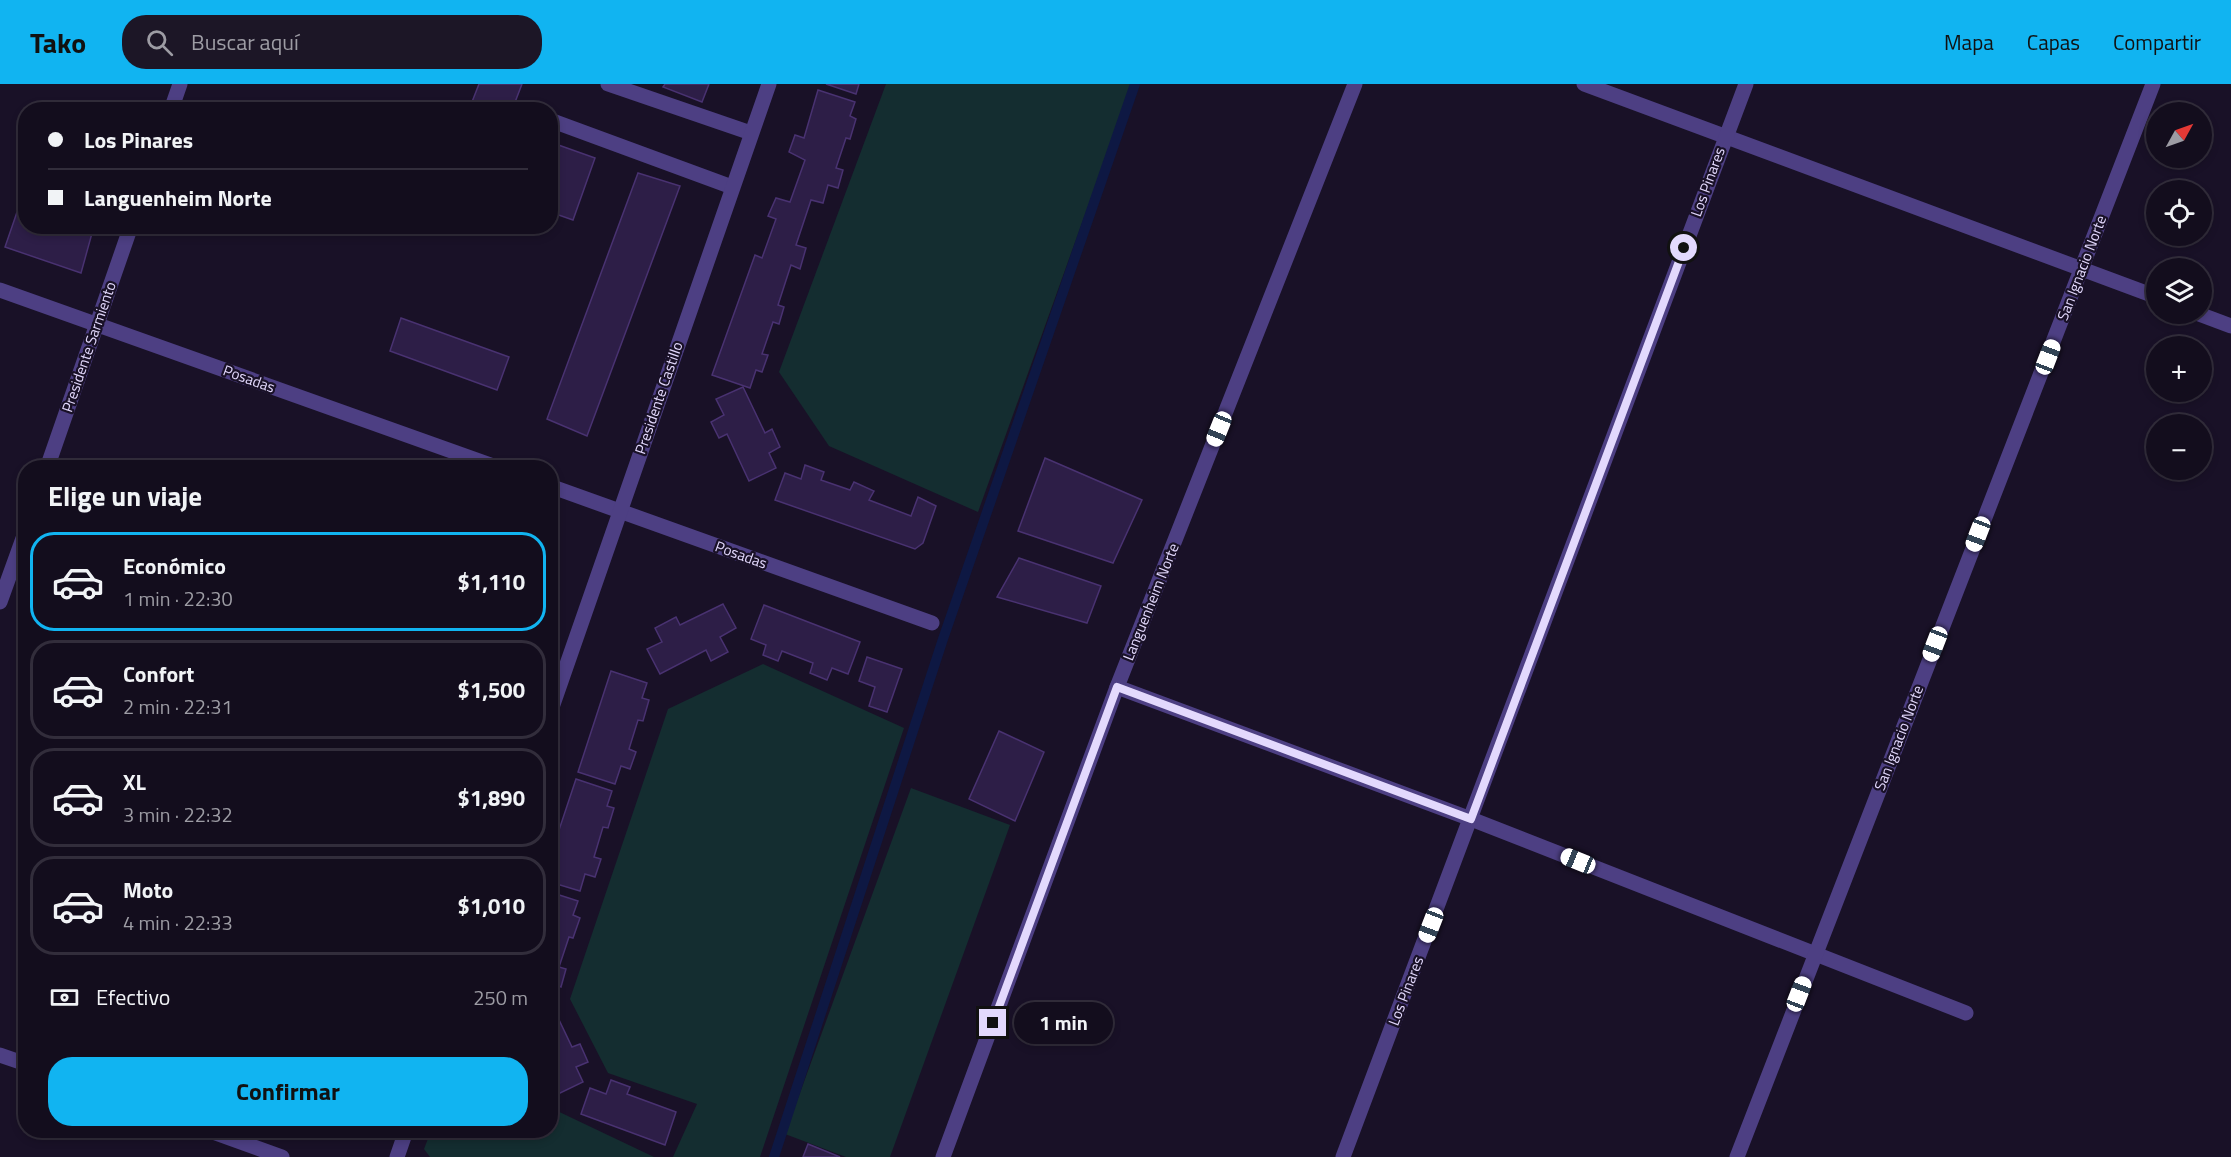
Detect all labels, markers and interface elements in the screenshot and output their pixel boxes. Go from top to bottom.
search box [122,15,542,69]
text: Tako [30,21,86,64]
text: Buscar aquí [191,25,299,59]
icon: search [143,26,176,59]
text: Mapa [1944,26,1994,58]
text: Capas [2027,26,2080,58]
text: Compartir [2113,26,2201,58]
north arrow [2146,102,2212,168]
map controls [2146,102,2212,480]
text: Los Pinares [84,123,193,157]
street label: Los Pinares [1684,144,1731,220]
button: locate [2146,180,2212,246]
text: Languenheim Norte [84,181,272,215]
street label: San Ignacio Norte [2051,212,2112,324]
route start [1670,234,1697,261]
button: layers [2146,258,2212,324]
street label: Presidente Sarmiento [55,278,122,415]
button: + [2146,336,2212,402]
car [2033,337,2063,377]
street label: Presidente Castillo [629,338,689,457]
street label: Posadas [220,359,278,399]
car [1204,409,1234,449]
button: − [2146,414,2212,480]
text: Elige un viaje [48,475,202,516]
car [1963,514,1993,554]
street label: Posadas [712,535,770,575]
street label: Languenheim Norte [1116,540,1185,664]
text: Económico [123,549,226,583]
icon: car [51,555,105,609]
text: $1,110 [458,565,525,599]
text: 1 min · 22:30 [123,583,233,614]
car [1920,624,1950,664]
text: Confort [123,657,194,691]
icon: car [51,663,105,717]
text: $1,500 [458,673,525,707]
street label: San Ignacio Norte [1868,682,1929,794]
text: 2 min · 22:31 [123,691,233,722]
text: XL [123,765,146,799]
icon: car [51,771,105,825]
text: $1,890 [458,781,525,815]
text: 3 min · 22:32 [123,799,233,830]
car [1558,846,1598,876]
text: Moto [123,873,173,907]
icon: car [51,879,105,933]
text: $1,010 [458,889,525,923]
car [1416,905,1446,945]
text: 4 min · 22:33 [123,907,233,938]
street label: Los Pinares [1382,953,1429,1029]
car [1784,974,1814,1014]
text: Efectivo [96,980,170,1014]
icon: cash [48,981,81,1014]
text: 250 m [473,982,528,1013]
callout: 1 min [1014,1002,1113,1044]
text: 1 min [1039,1007,1088,1038]
route end [979,1009,1006,1036]
button: Confirmar [48,1057,528,1126]

